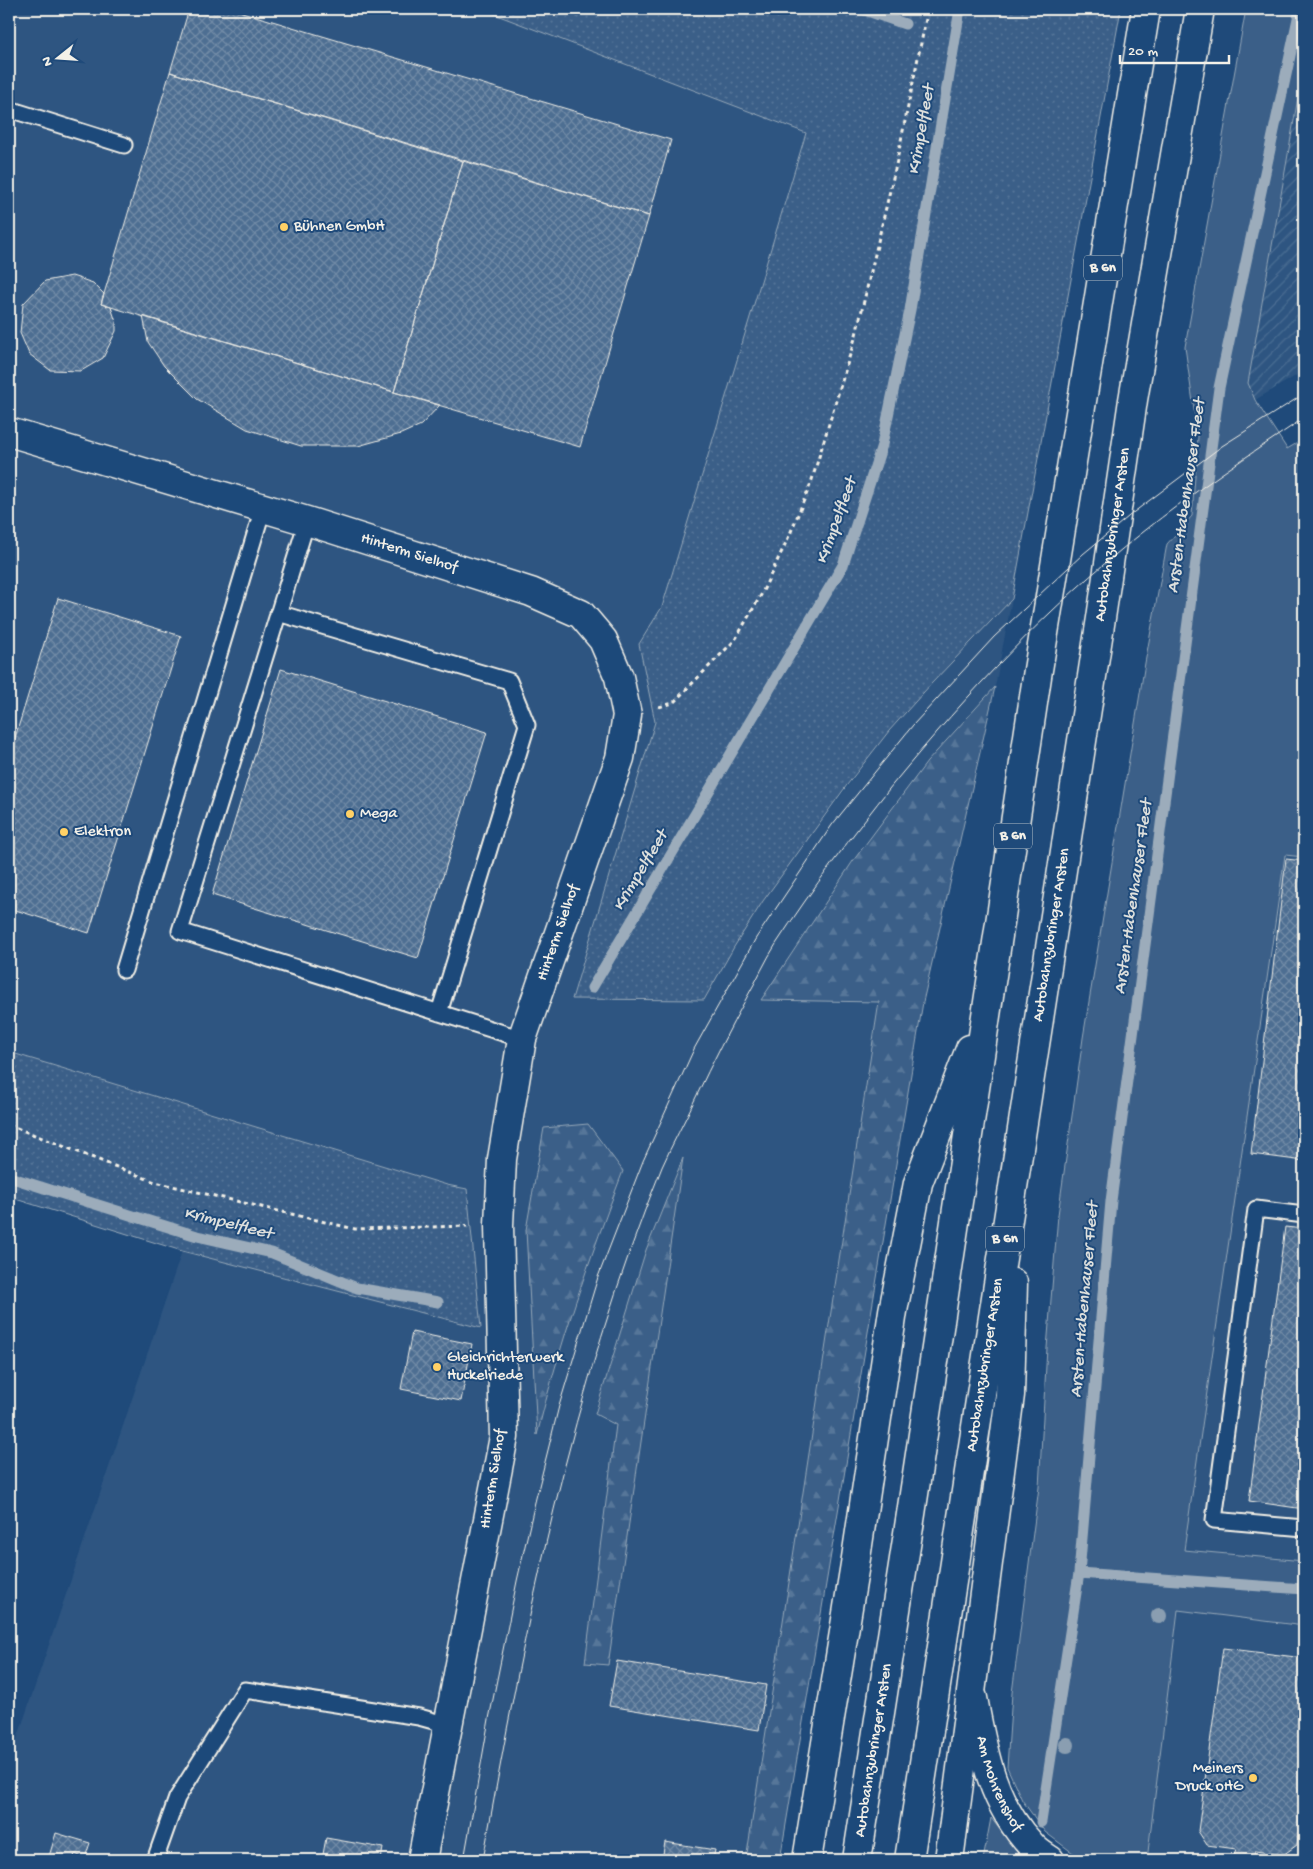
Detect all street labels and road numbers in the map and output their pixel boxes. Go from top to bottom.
road number: B 6n [1084,256,1122,280]
street label: Autobahnzubringer Arsten [1091,446,1135,623]
street label: Hinterm Sielhof [358,529,461,578]
road number: B 6n [994,824,1032,848]
street label: Autobahnzubringer Arsten [1029,846,1075,1023]
street label: Hinterm Sielhof [534,881,585,984]
road number: B 6n [986,1226,1024,1252]
street label: Autobahnzubringer Arsten [963,1276,1008,1453]
street label: Hinterm Sielhof [477,1427,511,1530]
street label: Autobahnzubringer Arsten [851,1662,897,1838]
street label: Am Mohrenshof [971,1734,1027,1836]

